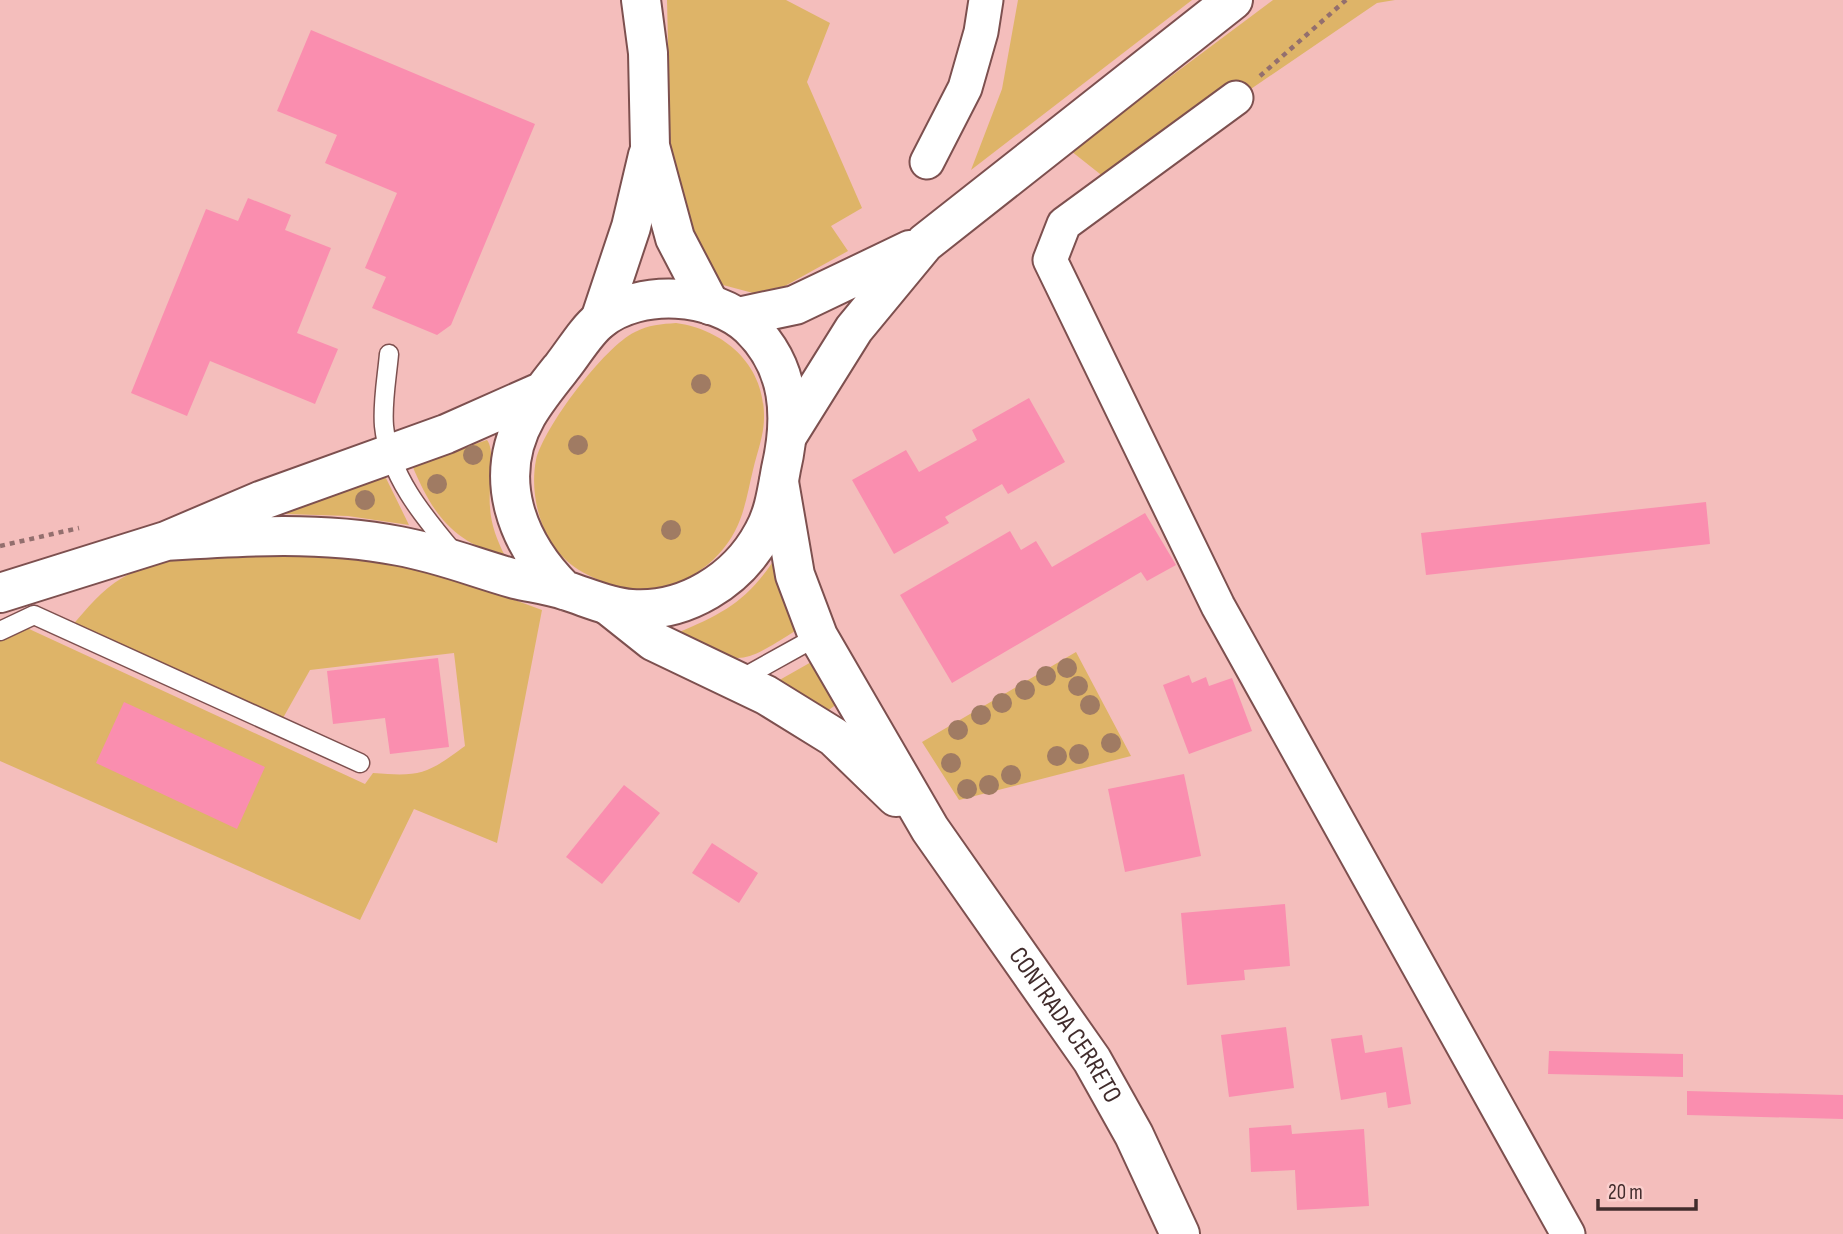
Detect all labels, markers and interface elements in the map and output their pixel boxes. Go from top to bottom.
street label: CONTRADA CERRETO [1002,941,1128,1108]
scale bar [1598,1168,1696,1212]
text: 20 m [1608,1180,1643,1205]

